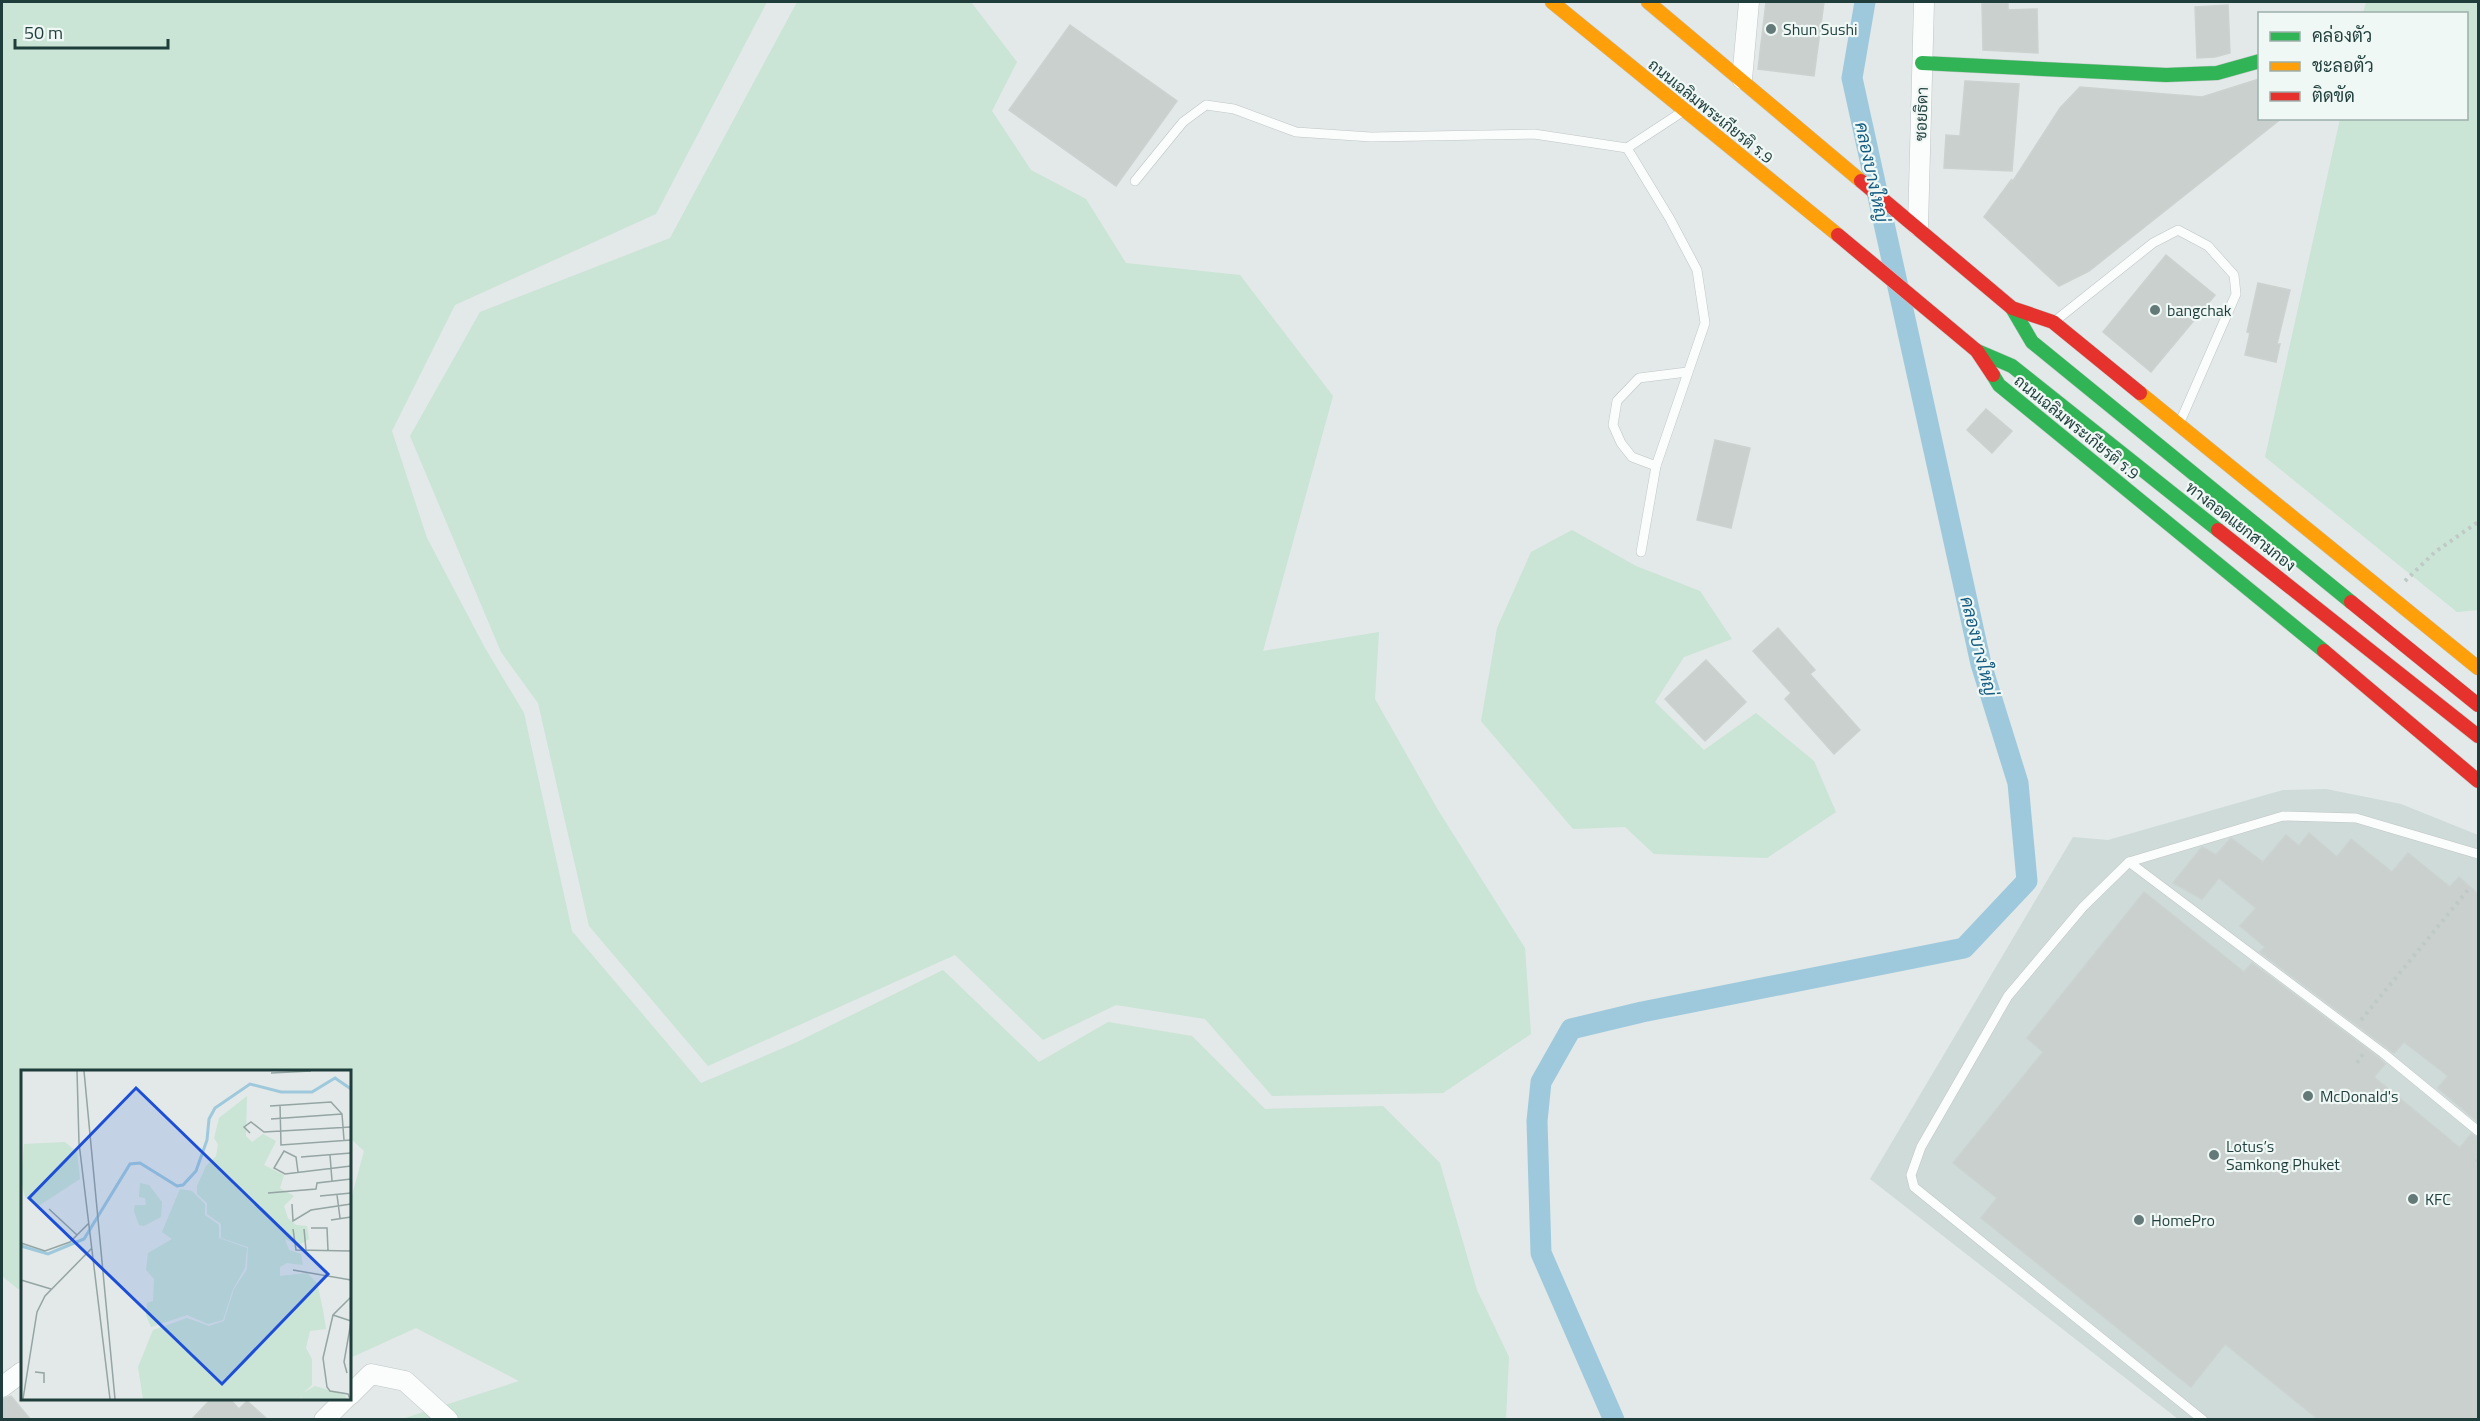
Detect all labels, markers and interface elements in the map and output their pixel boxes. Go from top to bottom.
scale bar [15,12,168,50]
legend [2258,12,2468,120]
place label: Shun Sushi [1783,17,1858,41]
text: 50 m [24,19,63,46]
marker: Shun Sushi [1764,22,1778,36]
text: คล่องตัว [2312,22,2372,49]
text: ชะลอตัว [2312,52,2374,79]
street label: ถนนเฉลิมพระเกียรติ ร.9 [1643,53,1779,169]
text: ติดขัด [2312,82,2355,109]
street label: ซอยธิดา [1908,86,1934,142]
water label: คลองบางใหญ่ [1848,119,1896,226]
place label: bangchak [2167,298,2232,322]
marker: bangchak [2148,303,2162,317]
street label: ถนนเฉลิมพระเกียรติ ร.9 [2009,369,2145,485]
street label: ทางลอดแยกสามกอง [2181,475,2301,577]
water label: คลองบางใหญ่ [1954,593,2005,700]
inset map [21,1070,351,1400]
place label: McDonald's [2320,1084,2399,1108]
marker: McDonald's [2301,1089,2315,1103]
place label: Lotus’s Samkong Phuket [2226,1134,2340,1176]
marker: Lotus’s Samkong Phuket [2207,1148,2221,1162]
place label: KFC [2425,1187,2451,1211]
marker: KFC [2406,1192,2420,1206]
place label: HomePro [2151,1208,2215,1232]
marker: HomePro [2132,1213,2146,1227]

